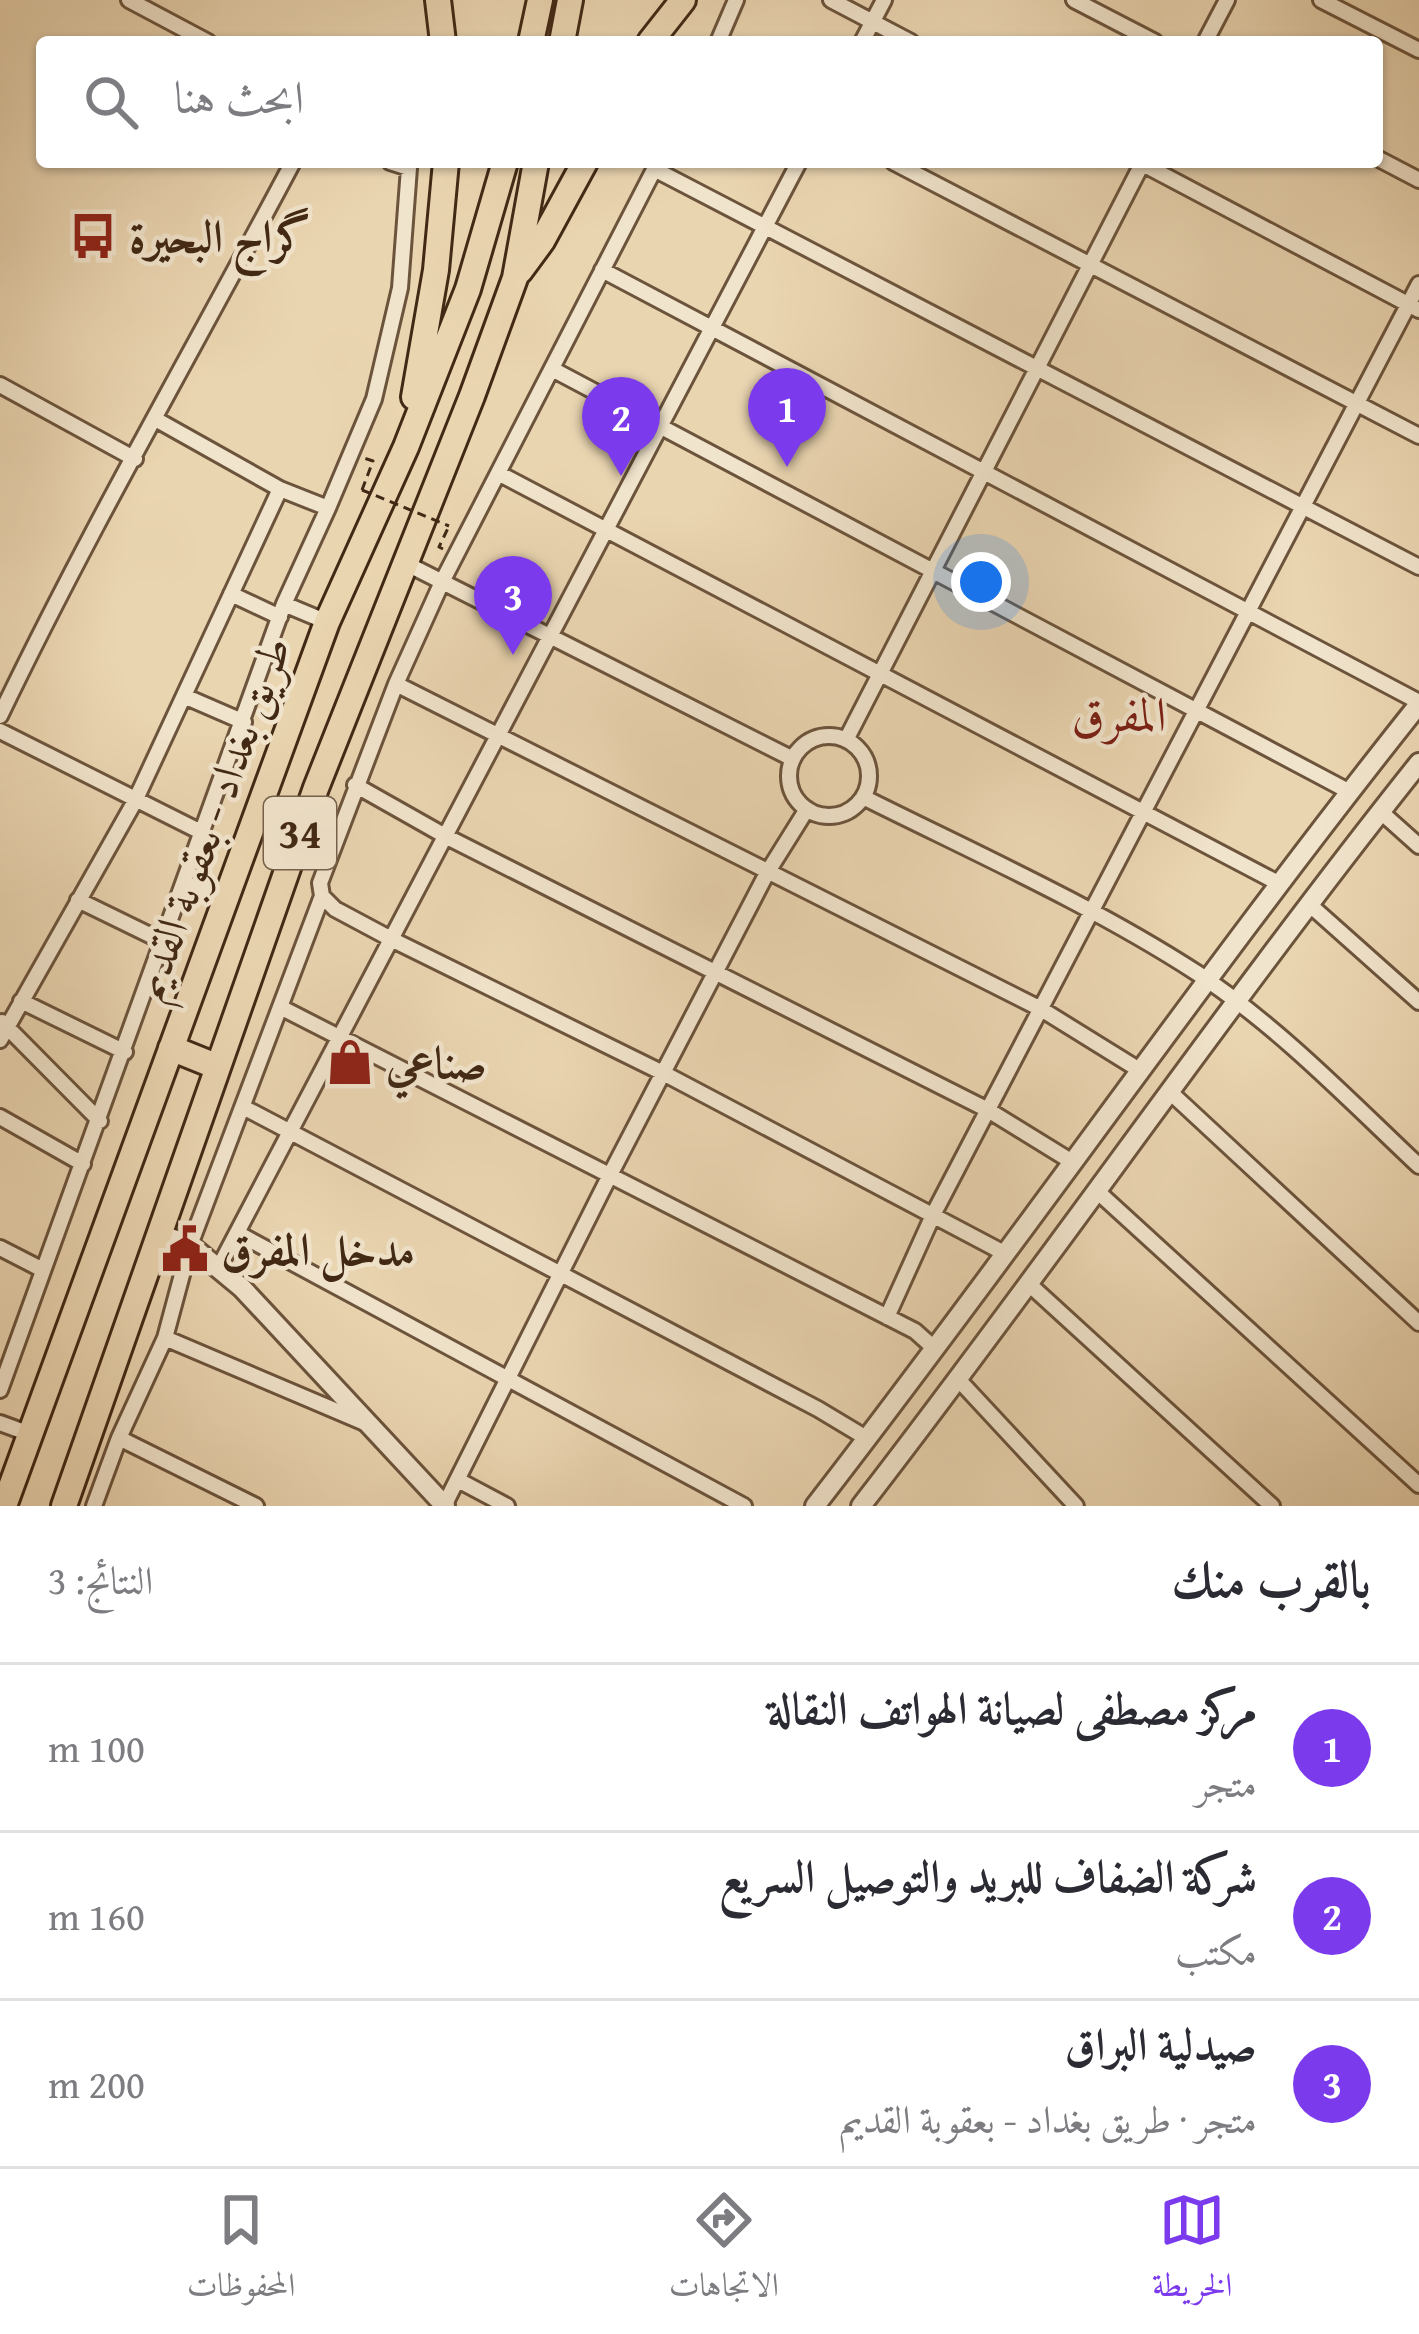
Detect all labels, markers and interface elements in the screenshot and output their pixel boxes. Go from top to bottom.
search box [36,36,1383,168]
text: ابحث هنا [174,64,304,129]
icon: search [78,69,144,135]
place label: گراج البحيرة [129,203,310,278]
bus stop icon: گراج البحيرة [68,211,118,261]
pin: 1 [748,368,826,467]
pin: 2 [582,377,660,476]
your location [951,552,1011,612]
pin: 3 [474,556,552,655]
street label: طريق بغداد - بعقوبة القديم [114,627,313,1011]
district label: المفرق [1071,678,1167,749]
road number: 34 [264,797,336,869]
place label: صناعي [385,1029,487,1099]
shop icon: صناعي [325,1037,375,1087]
place label: مدخل المفرق [221,1216,415,1283]
public building icon: مدخل المفرق [160,1224,210,1274]
text: بالقرب منك [1171,1541,1371,1616]
text: النتائج: 3 [48,1551,153,1608]
text: مركز مصطفى لصيانة الهواتف النقالة [767,1675,1257,1740]
text: 100 m [48,1719,145,1776]
text: 1 [1322,1719,1342,1776]
text: متجر [1195,1754,1257,1811]
text: شركة الضفاف للبريد والتوصيل السريع [719,1843,1257,1908]
text: 160 m [48,1887,145,1944]
text: 2 [1322,1887,1342,1944]
text: مكتب [1175,1922,1257,1979]
text: صيدلية البراق [1065,2011,1257,2076]
text: 200 m [48,2055,145,2112]
text: 3 [1322,2055,1342,2112]
text: متجر · طريق بغداد - بعقوبة القديم [839,2090,1257,2147]
tab: المحفوظات [187,2187,295,2317]
tab: الاتجاهات [669,2187,779,2317]
tab: الخريطة [1152,2187,1232,2317]

